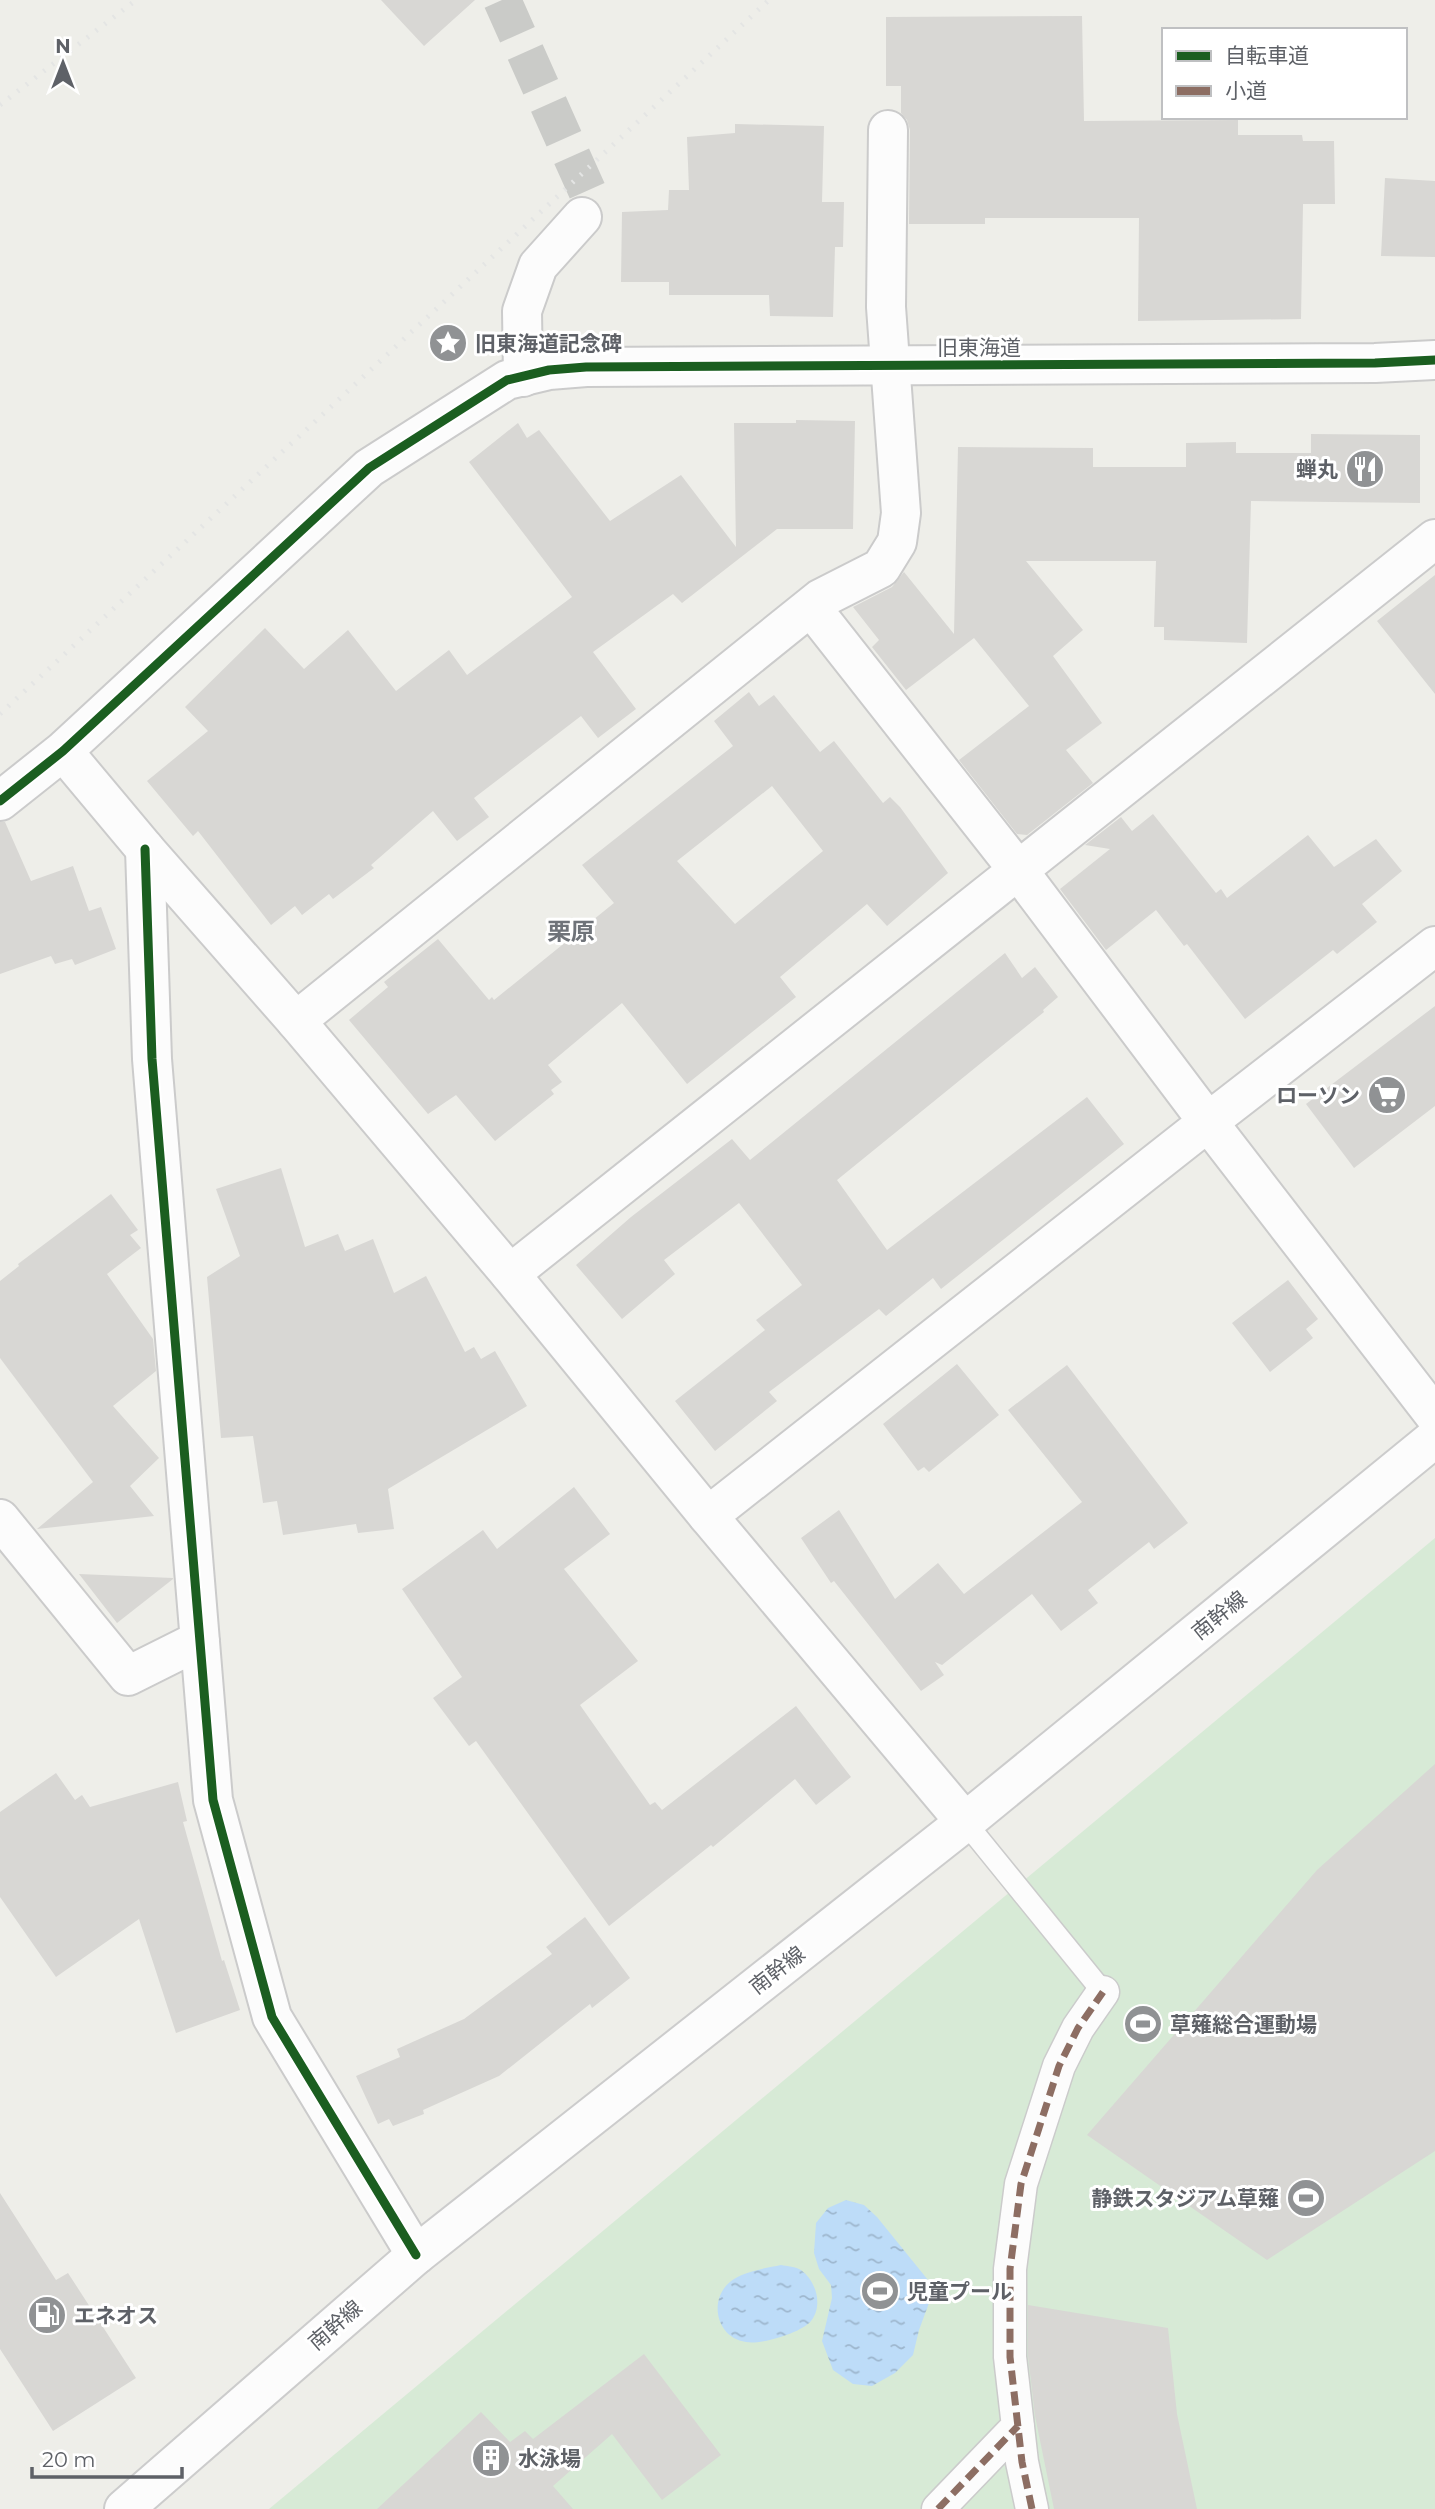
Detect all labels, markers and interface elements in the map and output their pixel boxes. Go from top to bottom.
north arrow [28,28,98,98]
legend [1162,28,1407,119]
text: N [55,35,71,58]
text: 自転車道 [1225,43,1309,68]
text: 小道 [1225,78,1267,103]
place icon: 旧東海道記念碑 [427,322,469,364]
place label: 旧東海道記念碑 [475,331,622,356]
street label: 旧東海道 [937,335,1021,360]
restaurant icon: 蝉丸 [1344,448,1386,490]
place label: 蝉丸 [1296,457,1338,482]
district label: 栗原 [547,917,595,946]
supermarket icon: ローソン [1366,1074,1408,1116]
place label: ローソン [1276,1083,1360,1108]
street label: 南幹線 [1187,1585,1251,1645]
street label: 南幹線 [744,1941,810,1999]
sports icon: 草薙総合運動場 [1122,2003,1164,2045]
place label: 草薙総合運動場 [1170,2012,1317,2037]
sports icon: 静鉄スタジアム草薙 [1285,2177,1327,2219]
place label: 静鉄スタジアム草薙 [1091,2186,1279,2211]
sports icon: 児童プール [859,2270,901,2312]
place label: 児童プール [907,2279,1012,2304]
fuel station icon: エネオス [26,2294,68,2336]
street label: 南幹線 [303,2295,367,2355]
place label: エネオス [74,2303,158,2328]
scale bar [32,2436,182,2480]
building icon: 水泳場 [470,2437,512,2479]
place label: 水泳場 [518,2446,581,2471]
text: 20 m [42,2447,96,2472]

